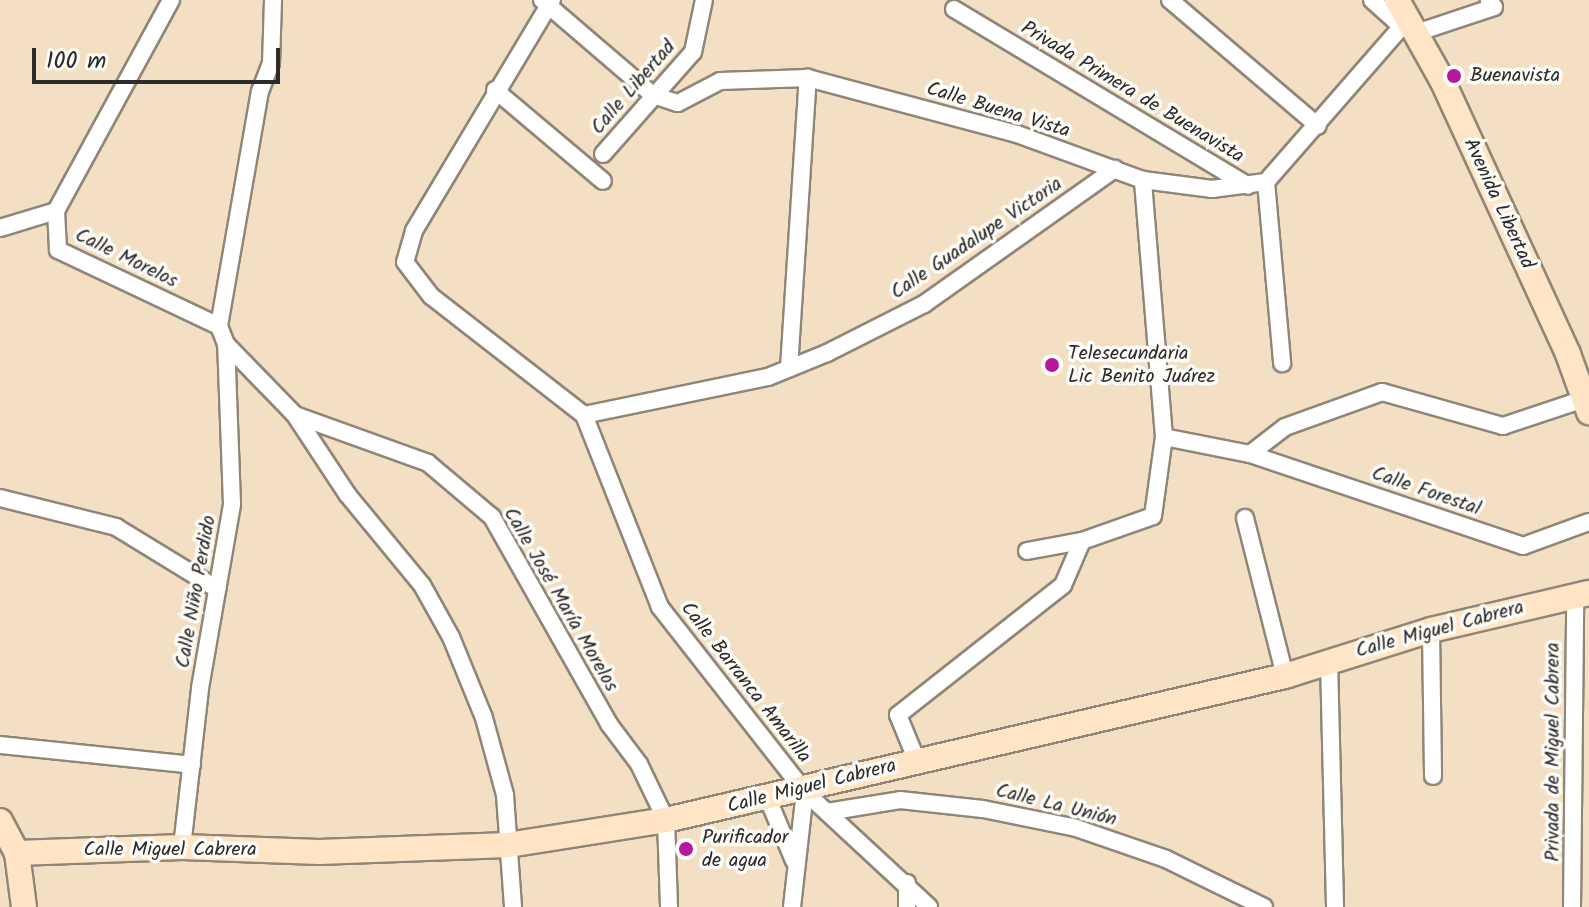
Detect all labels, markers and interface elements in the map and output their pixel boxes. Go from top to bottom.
street label: Privada Primera de Buenavista [1016,17,1248,169]
scale bar [36,32,284,82]
street label: Calle Libertad [587,36,681,140]
text: 100 m [46,42,106,81]
place label: Buenavista [1470,64,1560,88]
marker: Buenavista [1445,67,1463,85]
street label: Calle Buena Vista [923,78,1073,144]
street label: Avenida Libertad [1457,135,1539,273]
street label: Calle Guadalupe Victoria [887,173,1067,305]
street label: Calle Morelos [71,224,181,294]
place label: Telesecundaria Lic Benito Juárez [1068,342,1215,389]
marker: Telesecundaria Lic Benito Juárez [1043,356,1061,374]
street label: Calle Forestal [1368,462,1484,522]
street label: Calle José María Morelos [497,504,623,696]
street label: Calle Niño Perdido [172,514,222,670]
street label: Calle Miguel Cabrera [1353,596,1527,664]
street label: Calle Barranca Amarilla [675,598,815,768]
street label: Privada de Miguel Cabrera [1542,642,1566,862]
street label: Calle Miguel Cabrera [725,754,899,820]
street label: Calle La Unión [993,779,1119,833]
place label: Purificador de agua [702,826,788,873]
street label: Calle Miguel Cabrera [83,838,257,862]
marker: Purificador de agua [677,840,695,858]

